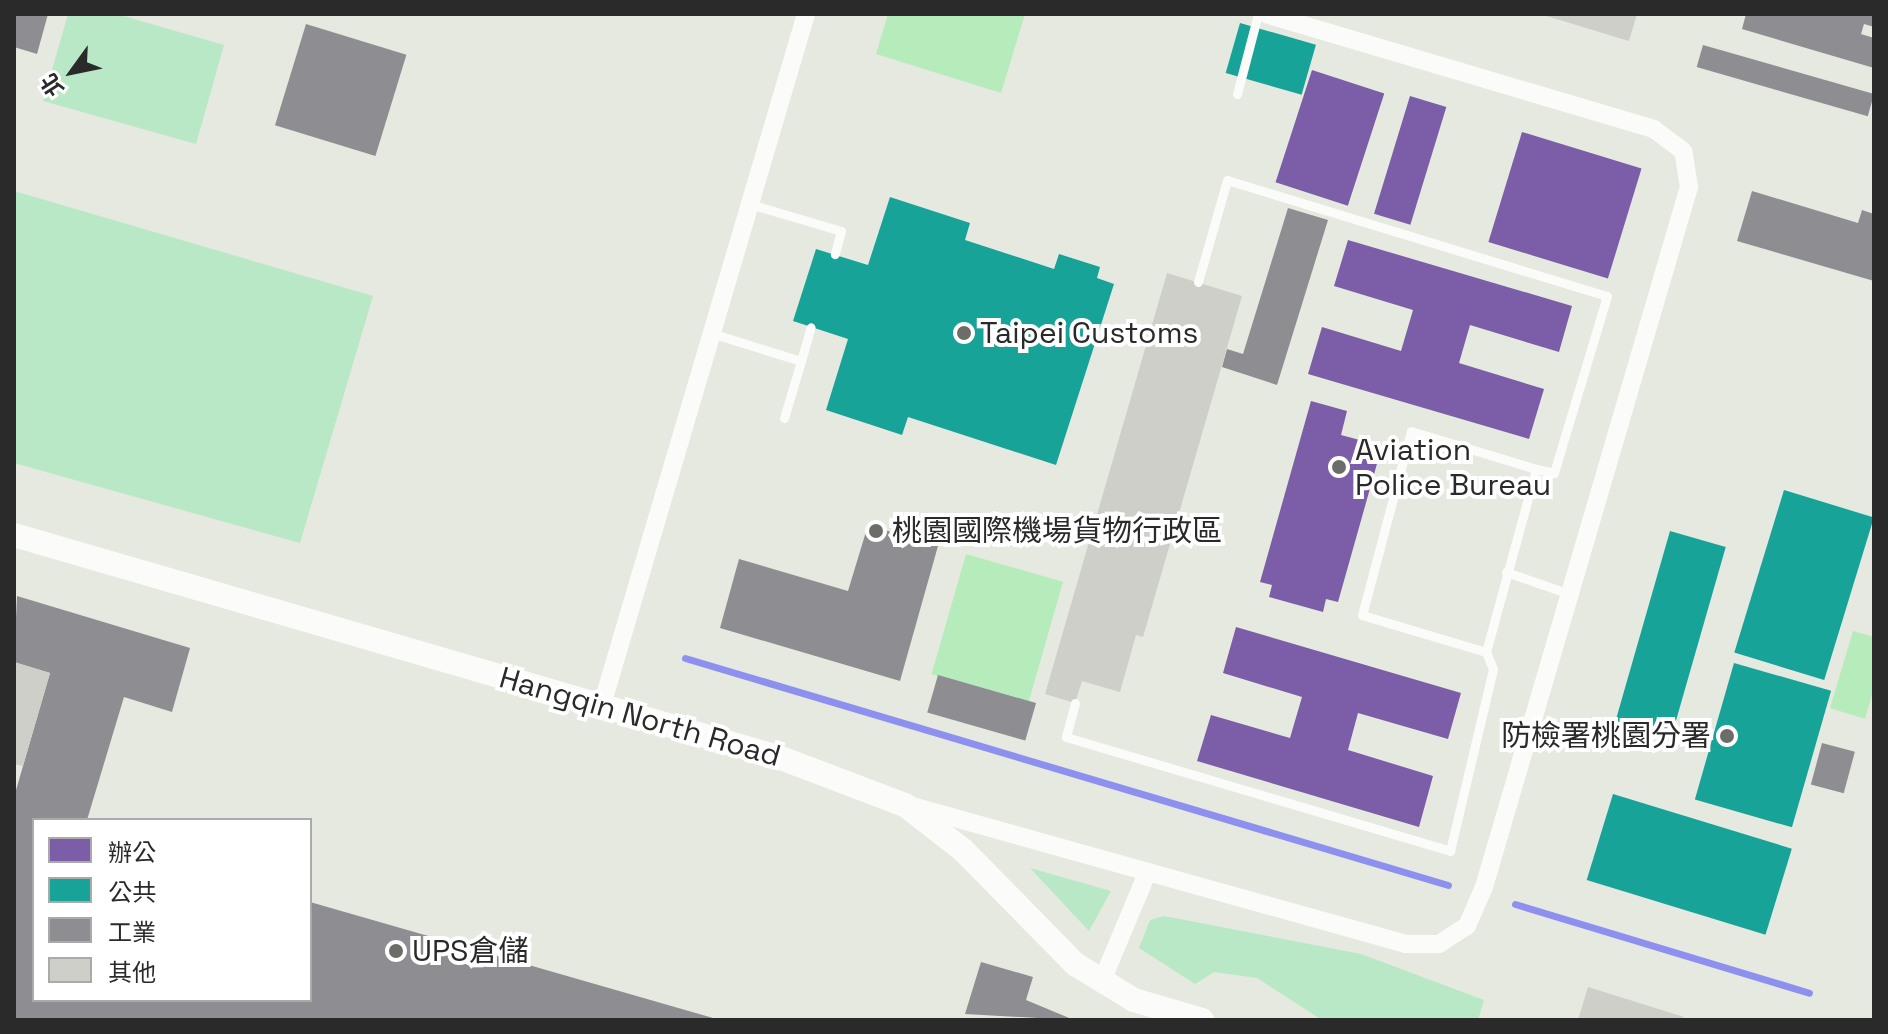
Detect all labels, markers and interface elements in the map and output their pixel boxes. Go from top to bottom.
north arrow [32,32,112,112]
text: 北 [34,68,70,102]
place label: Taipei Customs [980,315,1198,351]
marker: Taipei Customs [955,324,973,342]
place label: Aviation Police Bureau [1355,432,1551,502]
marker: Aviation Police Bureau [1330,458,1348,476]
place label: 桃園國際機場貨物行政區 [892,513,1222,549]
marker: 桃園國際機場貨物行政區 [867,522,885,540]
street label: Hangqin North Road [495,660,785,774]
place label: 防檢署桃園分署 [1501,718,1711,754]
marker: 防檢署桃園分署 [1718,727,1736,745]
legend [32,818,312,1002]
text: 辦公 [108,837,156,868]
text: 公共 [108,877,156,908]
text: 工業 [108,917,156,948]
place label: UPS倉儲 [412,933,528,969]
marker: UPS倉儲 [387,942,405,960]
text: 其他 [108,957,156,988]

